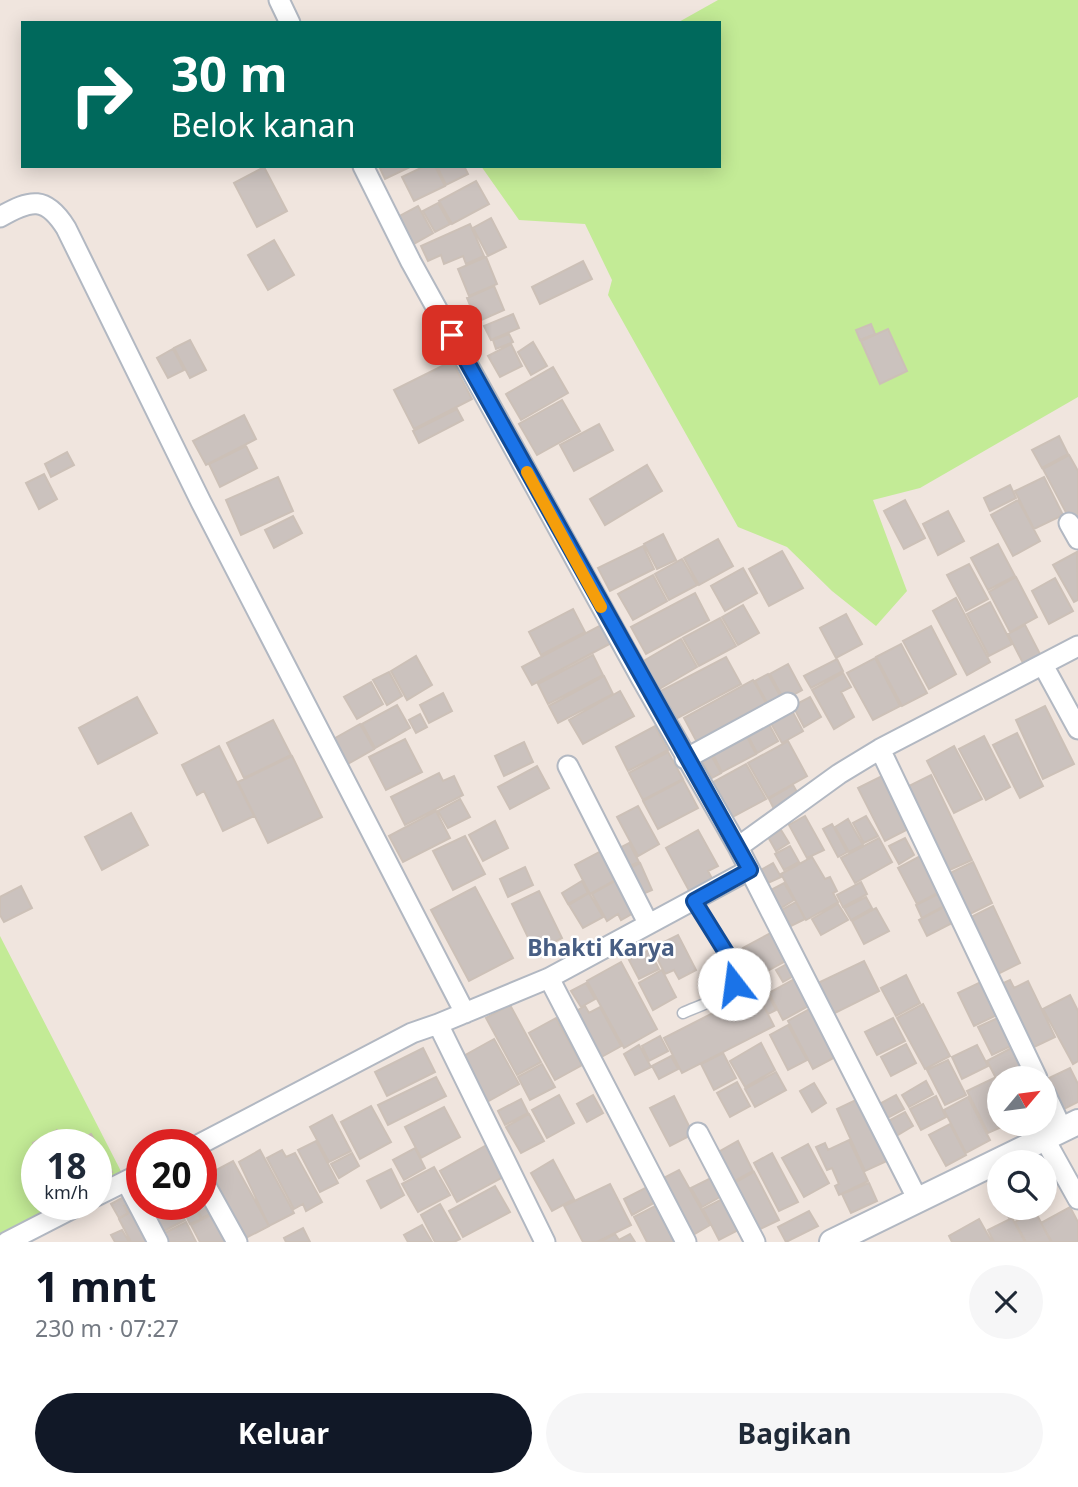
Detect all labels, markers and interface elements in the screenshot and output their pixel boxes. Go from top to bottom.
text: 30 m [171,40,288,106]
icon: right [56,49,147,140]
text: Belok kanan [171,103,355,146]
pin [422,305,482,365]
icon: arrive [433,316,471,354]
district label: Bhakti Karya [527,931,675,963]
position arrow [697,947,771,1021]
north arrow [987,1066,1057,1136]
map controls [987,1066,1057,1220]
speed limit sign: 20 [126,1129,217,1220]
text: 18 [46,1142,87,1189]
button: search [987,1150,1057,1220]
text: km/h [44,1180,89,1204]
text: 1 mnt [35,1257,156,1314]
button: close [969,1265,1043,1339]
text: 230 m · 07:27 [35,1312,179,1344]
button: Keluar [35,1393,532,1473]
button: Bagikan [546,1393,1043,1473]

